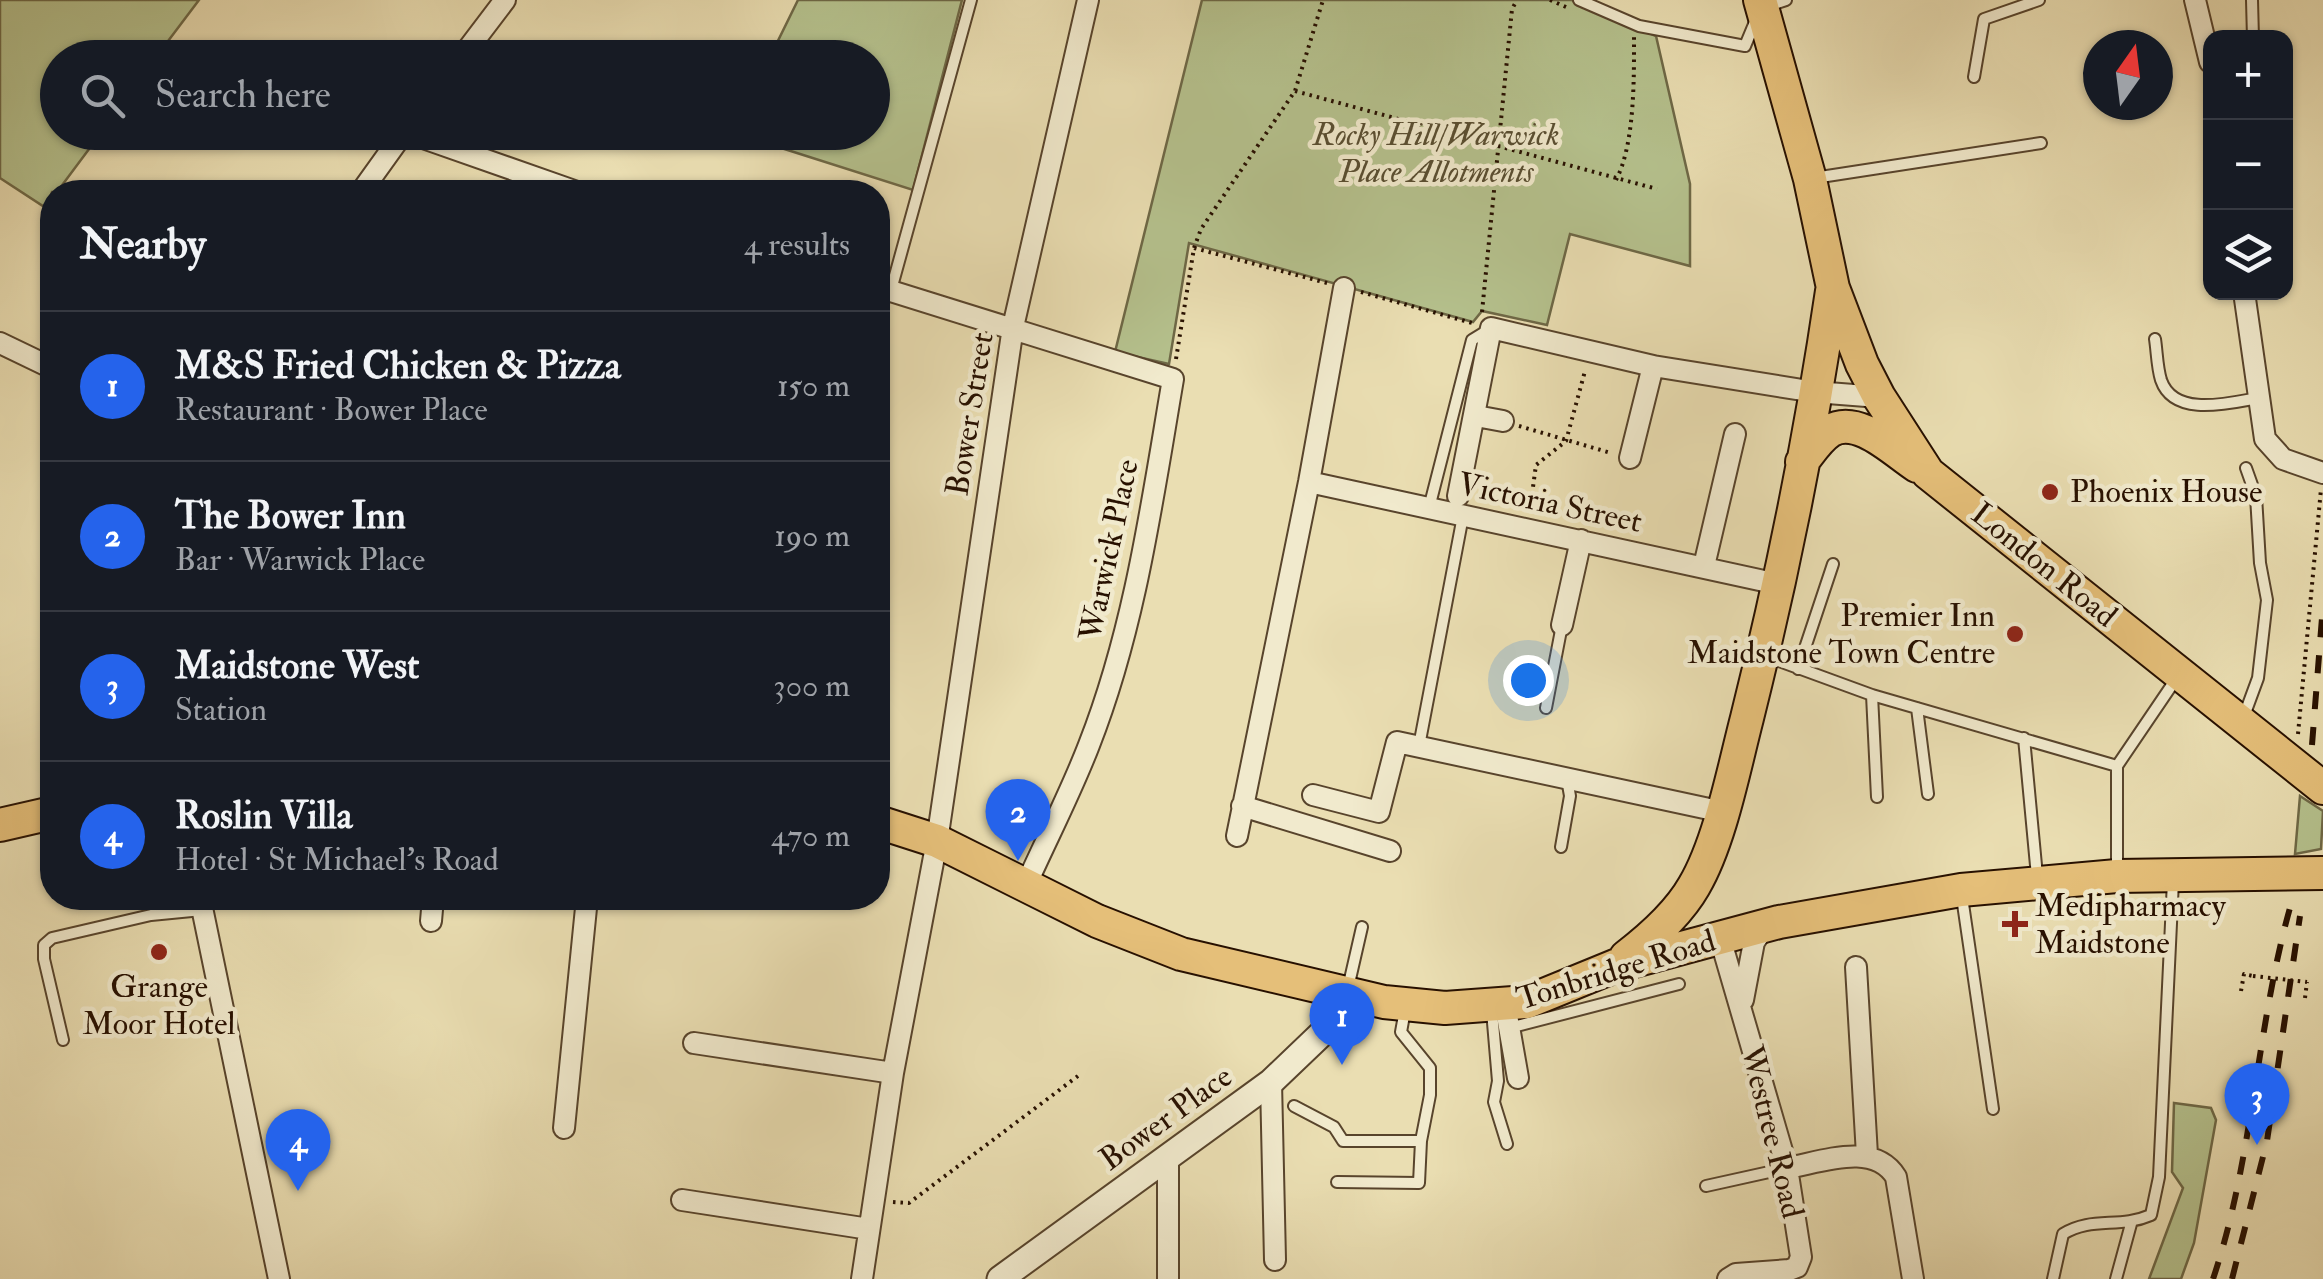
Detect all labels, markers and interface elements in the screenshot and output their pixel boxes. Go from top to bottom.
north arrow [2083,30,2173,120]
map controls [2203,30,2293,300]
button: + [2203,30,2293,120]
search box [40,40,890,150]
icon: search [75,68,130,123]
text: Search here [155,71,331,119]
park label: Rocky Hill/Warwick Place Allotments [1312,115,1559,192]
button: − [2203,120,2293,210]
button: layers [2203,210,2293,300]
text: Nearby [80,219,206,271]
text: 4 results [744,225,850,265]
street label: Bower Street [937,329,1003,499]
text: M&S Fried Chicken & Pizza [175,342,621,390]
text: 1 [107,366,118,406]
text: 150 m [777,366,850,406]
text: Restaurant · Bower Place [175,390,488,430]
street label: Warwick Place [1070,456,1148,645]
street label: Victoria Street [1454,464,1646,542]
place label: Phoenix House [2070,472,2262,512]
marker: Phoenix House [2039,481,2061,503]
text: The Bower Inn [175,492,406,540]
street label: London Road [1963,494,2125,636]
text: 2 [104,516,121,556]
text: 190 m [774,516,850,556]
text: Bar · Warwick Place [175,540,425,580]
place label: Premier Inn Maidstone Town Centre [1687,596,1995,673]
marker: Premier Inn Maidstone Town Centre [2004,623,2026,645]
text: Maidstone West [175,642,419,690]
your location [1503,655,1554,706]
text: 3 [106,666,119,706]
text: 300 m [773,666,850,706]
text: Station [175,690,267,730]
pin: 2 [986,778,1050,861]
text: Roslin Villa [175,792,352,840]
text: 4 [104,816,121,856]
text: 470 m [771,816,850,856]
text: Hotel · St Michael's Road [175,840,499,880]
place label: Medipharmacy Maidstone [2035,886,2227,963]
marker: Medipharmacy Maidstone [2004,913,2026,935]
street label: Tonbridge Road [1512,921,1720,1019]
marker: Grange Moor Hotel [148,941,170,963]
place label: Grange Moor Hotel [83,967,235,1044]
pin: 1 [1310,982,1374,1065]
street label: Westree Road [1731,1041,1813,1223]
street label: Bower Place [1092,1057,1240,1179]
pin: 3 [2224,1062,2290,1145]
pin: 4 [266,1108,330,1191]

